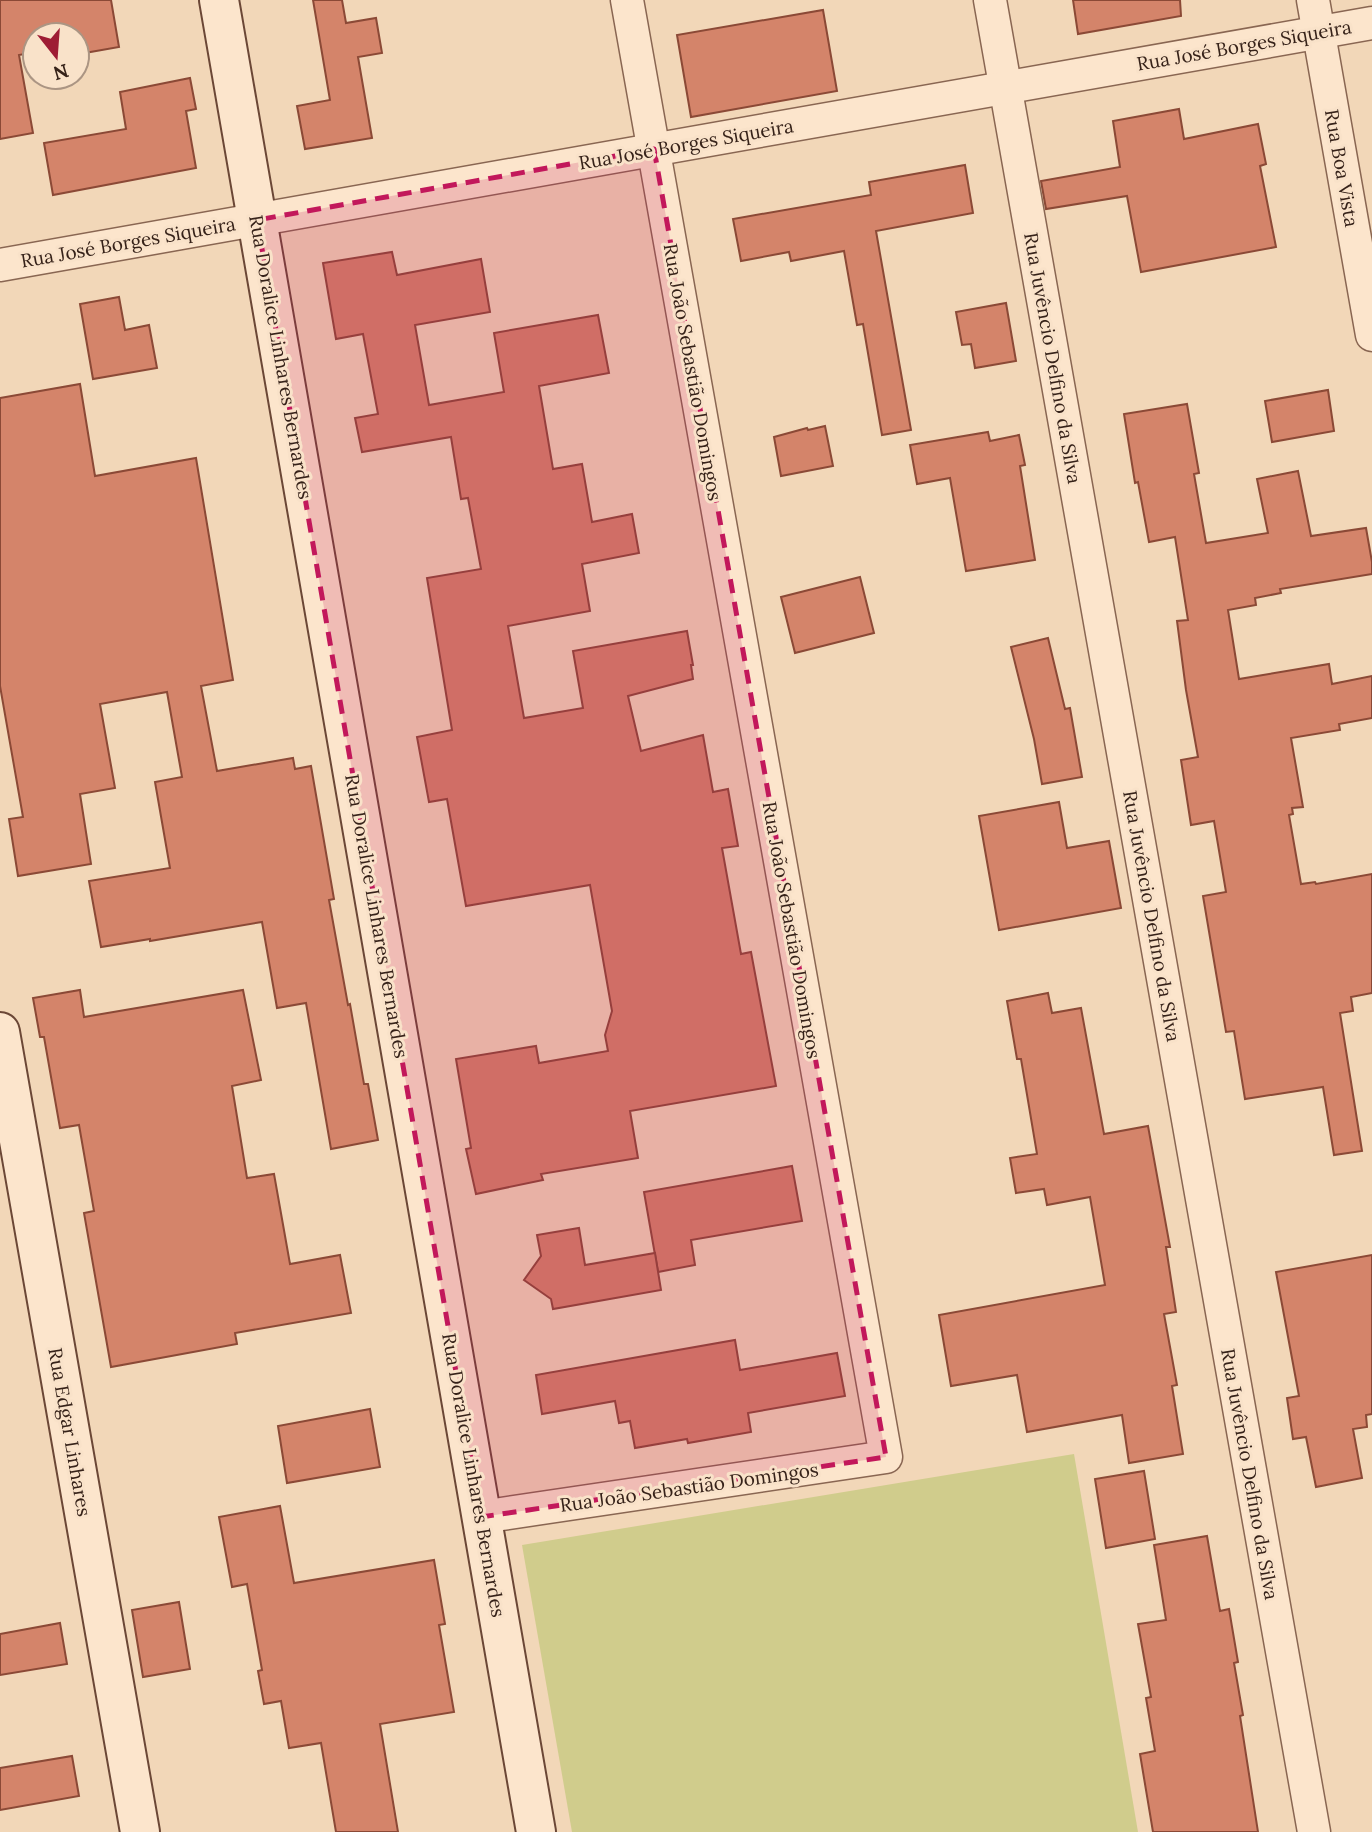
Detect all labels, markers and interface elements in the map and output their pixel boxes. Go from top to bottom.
street label: Rua José Borges Siqueira [1135,14,1353,76]
north arrow [21,21,91,91]
text: N [50,59,72,86]
street label: Rua Boa Vista [1320,107,1364,229]
street label: Rua José Borges Siqueira [577,113,795,175]
street label: Rua José Borges Siqueira [19,211,237,273]
street label: Rua Doralice Linhares Bernardes [244,213,318,501]
street label: Rua Juvêncio Delfino da Silva [1019,230,1087,486]
street label: Rua João Sebastião Domingos [659,241,728,503]
street label: Rua Doralice Linhares Bernardes [340,772,414,1060]
street label: Rua Juvêncio Delfino da Silva [1118,788,1186,1044]
street label: Rua João Sebastião Domingos [758,799,827,1061]
street label: Rua Doralice Linhares Bernardes [437,1331,511,1619]
street label: Rua Edgar Linhares [43,1346,97,1518]
street label: Rua Juvêncio Delfino da Silva [1216,1346,1284,1602]
street label: Rua João Sebastião Domingos [558,1457,820,1517]

